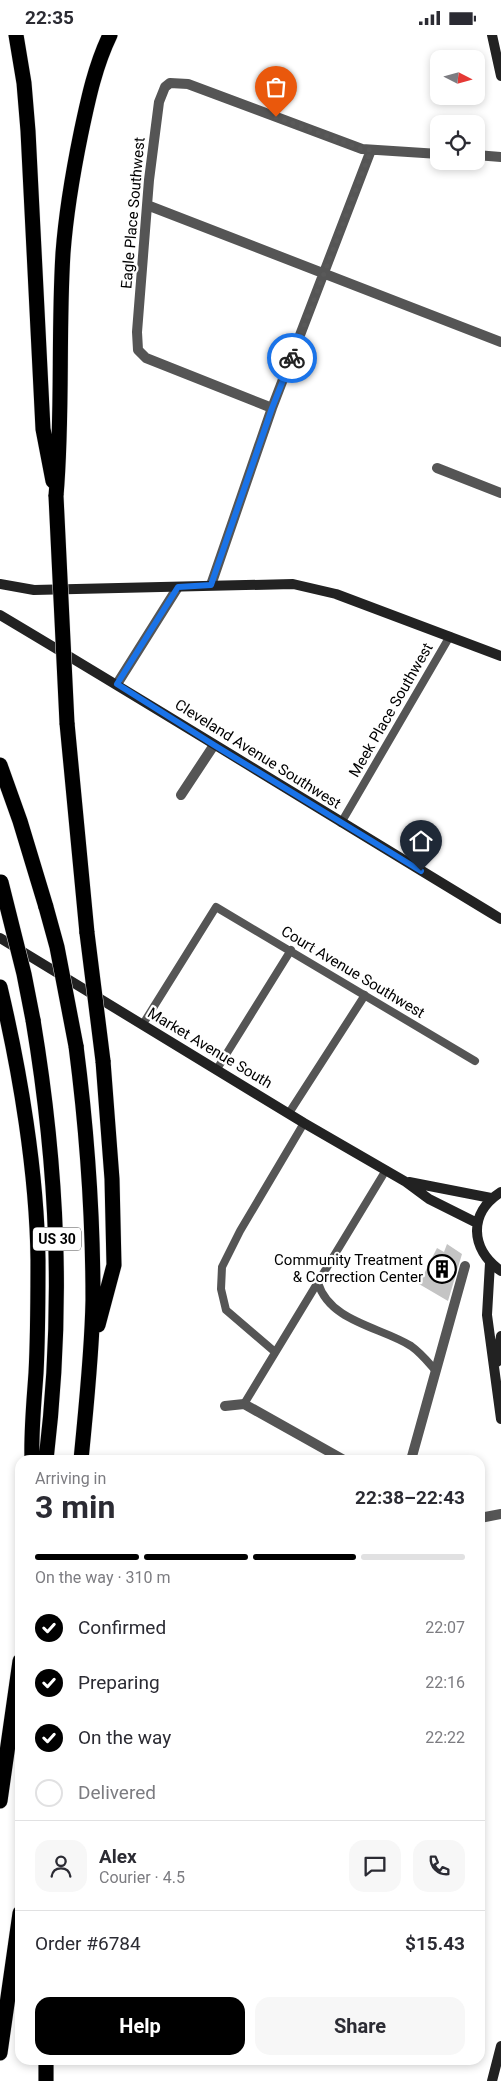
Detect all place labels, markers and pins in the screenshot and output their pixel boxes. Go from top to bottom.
pin [255,66,297,117]
pin [400,820,442,871]
place label: Community Treatment & Correction Center [274,1251,423,1286]
building icon: Community Treatment & Correction Center [427,1254,457,1284]

